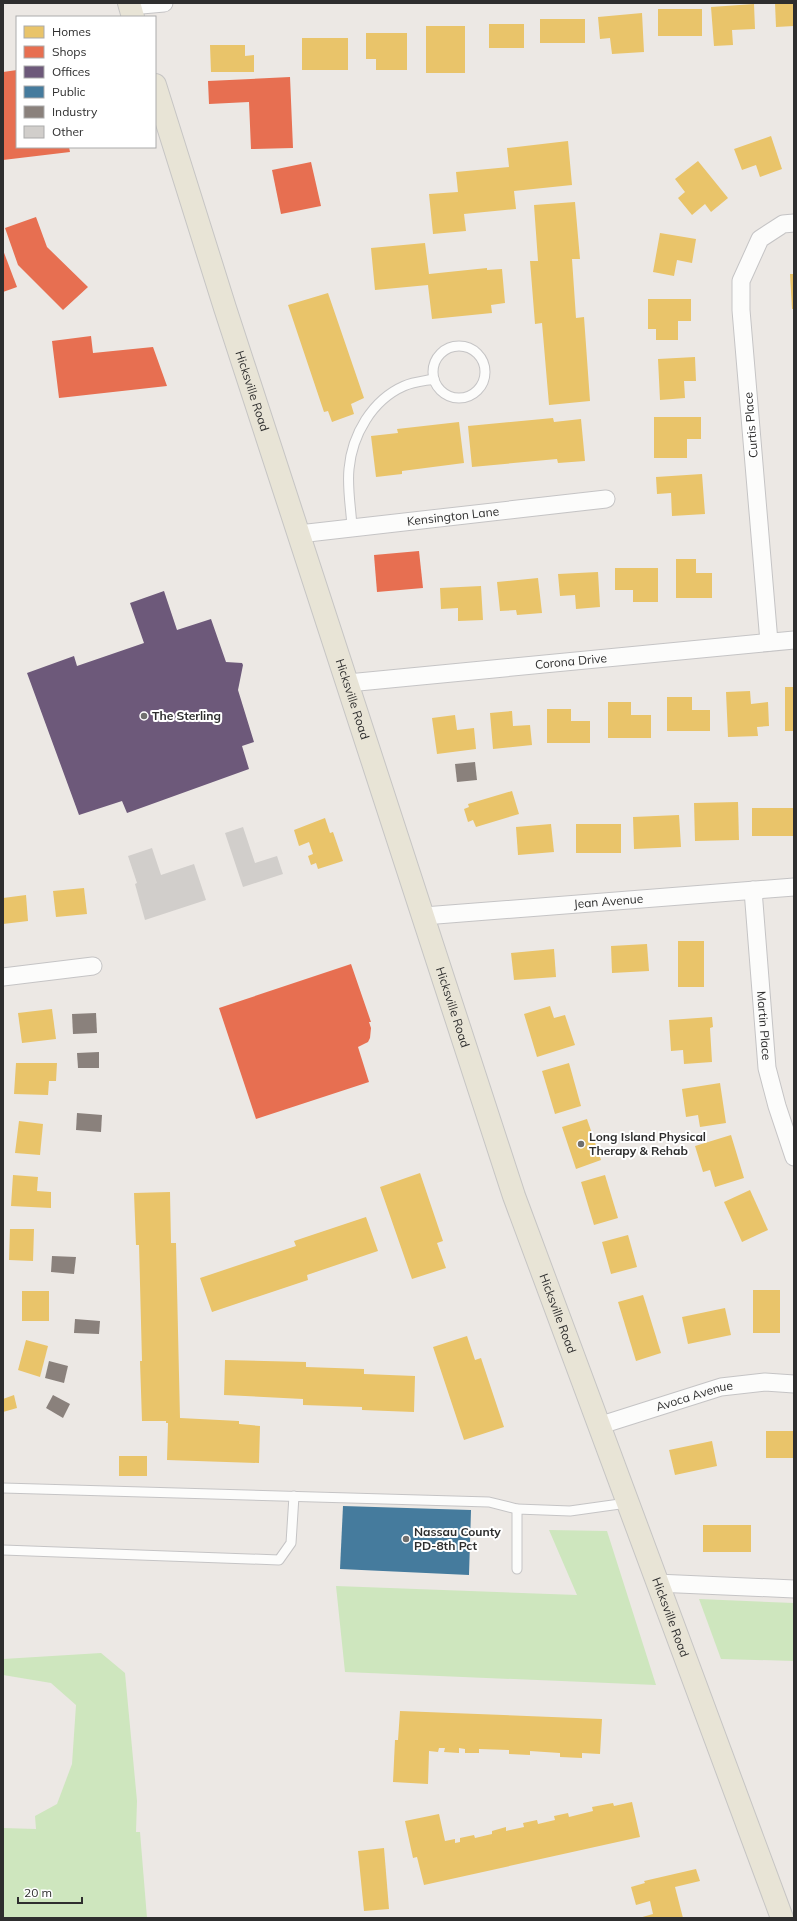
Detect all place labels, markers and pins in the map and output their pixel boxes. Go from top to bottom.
place label: The Sterling [152,708,221,723]
marker: The Sterling [139,711,149,721]
place label: Long Island Physical Therapy & Rehab [589,1129,706,1158]
marker: Long Island Physical Therapy & Rehab [576,1139,586,1149]
place label: Nassau County PD-8th Pct [414,1524,501,1553]
marker: Nassau County PD-8th Pct [401,1534,411,1544]

